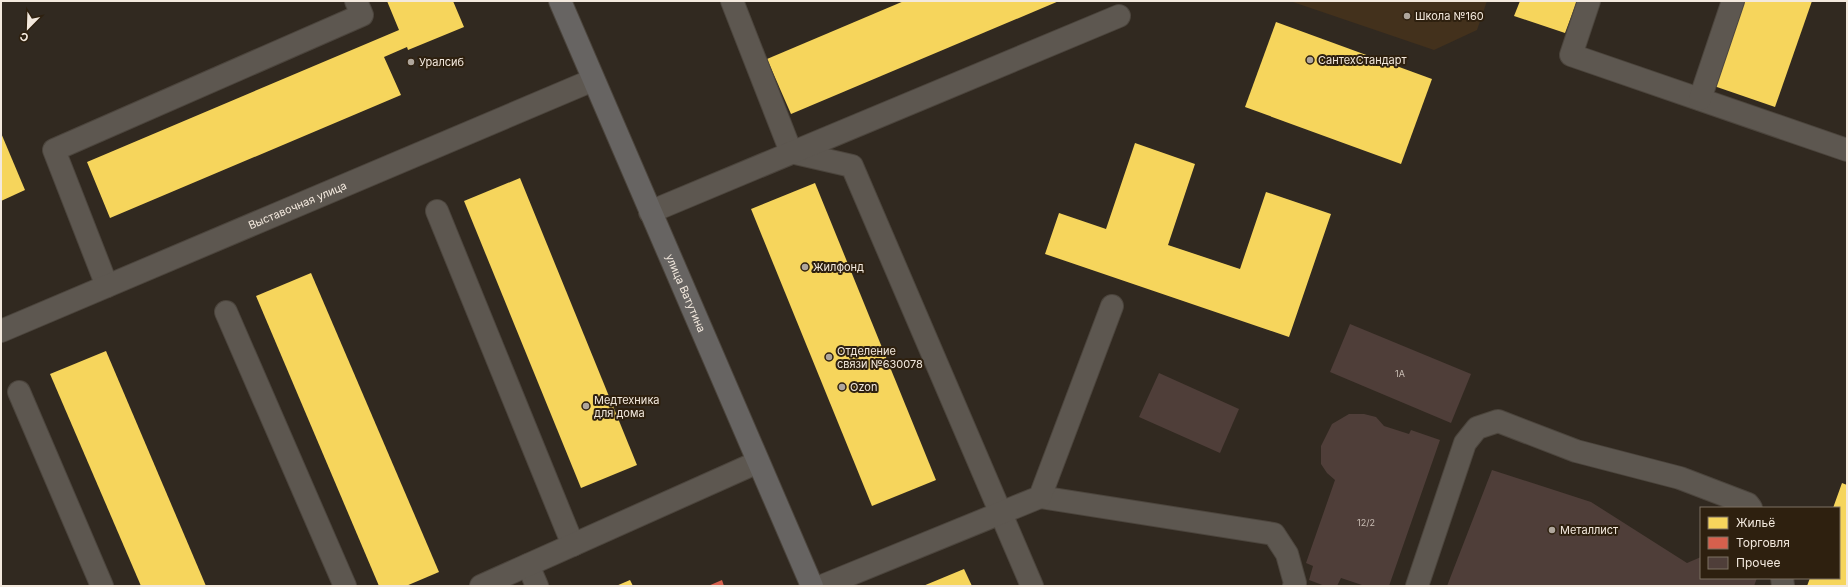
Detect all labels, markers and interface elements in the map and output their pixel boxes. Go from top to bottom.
north arrow [8,8,48,48]
place label: Школа №160 [1415,9,1484,23]
marker: Школа №160 [1402,11,1412,21]
text: С [18,29,31,45]
place label: СантехСтандарт [1318,53,1407,67]
place label: Уралсиб [419,55,464,69]
marker: СантехСтандарт [1305,55,1315,65]
marker: Уралсиб [406,57,416,67]
street label: Выставочная улица [246,178,349,232]
street label: улица Ватутина [663,252,709,334]
place label: Жилфонд [813,260,864,274]
marker: Жилфонд [800,262,810,272]
place label: Отделение связи №630078 [837,344,923,371]
marker: Отделение связи №630078 [824,352,834,362]
house number: 1А [1395,368,1405,379]
place label: Ozon [850,380,877,394]
marker: Ozon [837,382,847,392]
place label: Медтехника для дома [594,393,660,420]
marker: Медтехника для дома [581,401,591,411]
legend [1700,507,1840,579]
text: Жильё [1736,515,1775,530]
house number: 12/2 [1357,517,1375,528]
place label: Металлист [1560,523,1619,537]
marker: Металлист [1547,525,1557,535]
text: Торговля [1736,535,1790,550]
text: Прочее [1736,555,1781,570]

